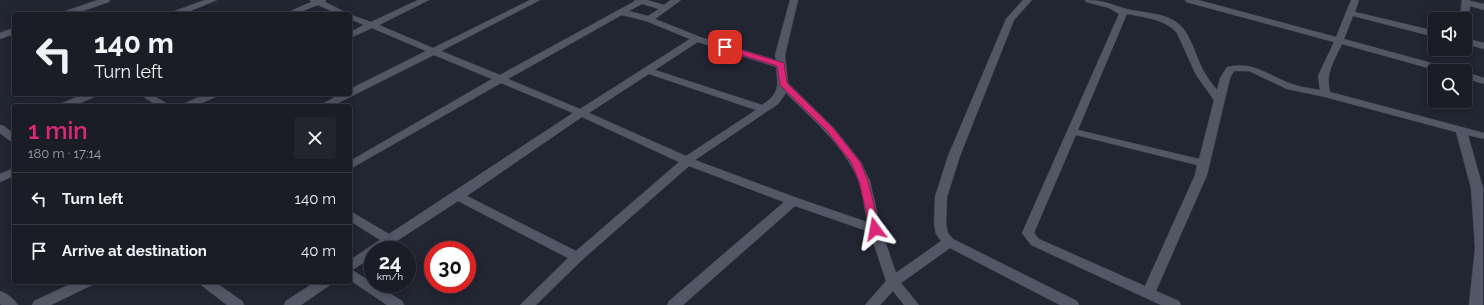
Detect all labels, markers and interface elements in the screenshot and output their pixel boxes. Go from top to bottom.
map controls [1428,12,1472,108]
button: sound [1428,12,1472,56]
text: 140 m [94,27,174,60]
icon: left [28,28,80,80]
pin [708,30,742,64]
icon: arrive [714,36,736,58]
text: Turn left [94,61,163,82]
button: search [1428,64,1472,108]
text: 1 min [28,116,88,145]
button: close [294,117,336,159]
text: 180 m · 17:14 [28,146,101,161]
icon: left [28,188,50,210]
text: Turn left [62,190,123,208]
text: 140 m [295,190,336,208]
position arrow [854,208,896,250]
icon: arrive [28,240,50,262]
speed limit sign: 30 [424,241,476,293]
text: Arrive at destination [62,242,207,260]
text: 40 m [301,242,336,260]
text: 24 [379,250,401,274]
text: km/h [377,271,403,282]

